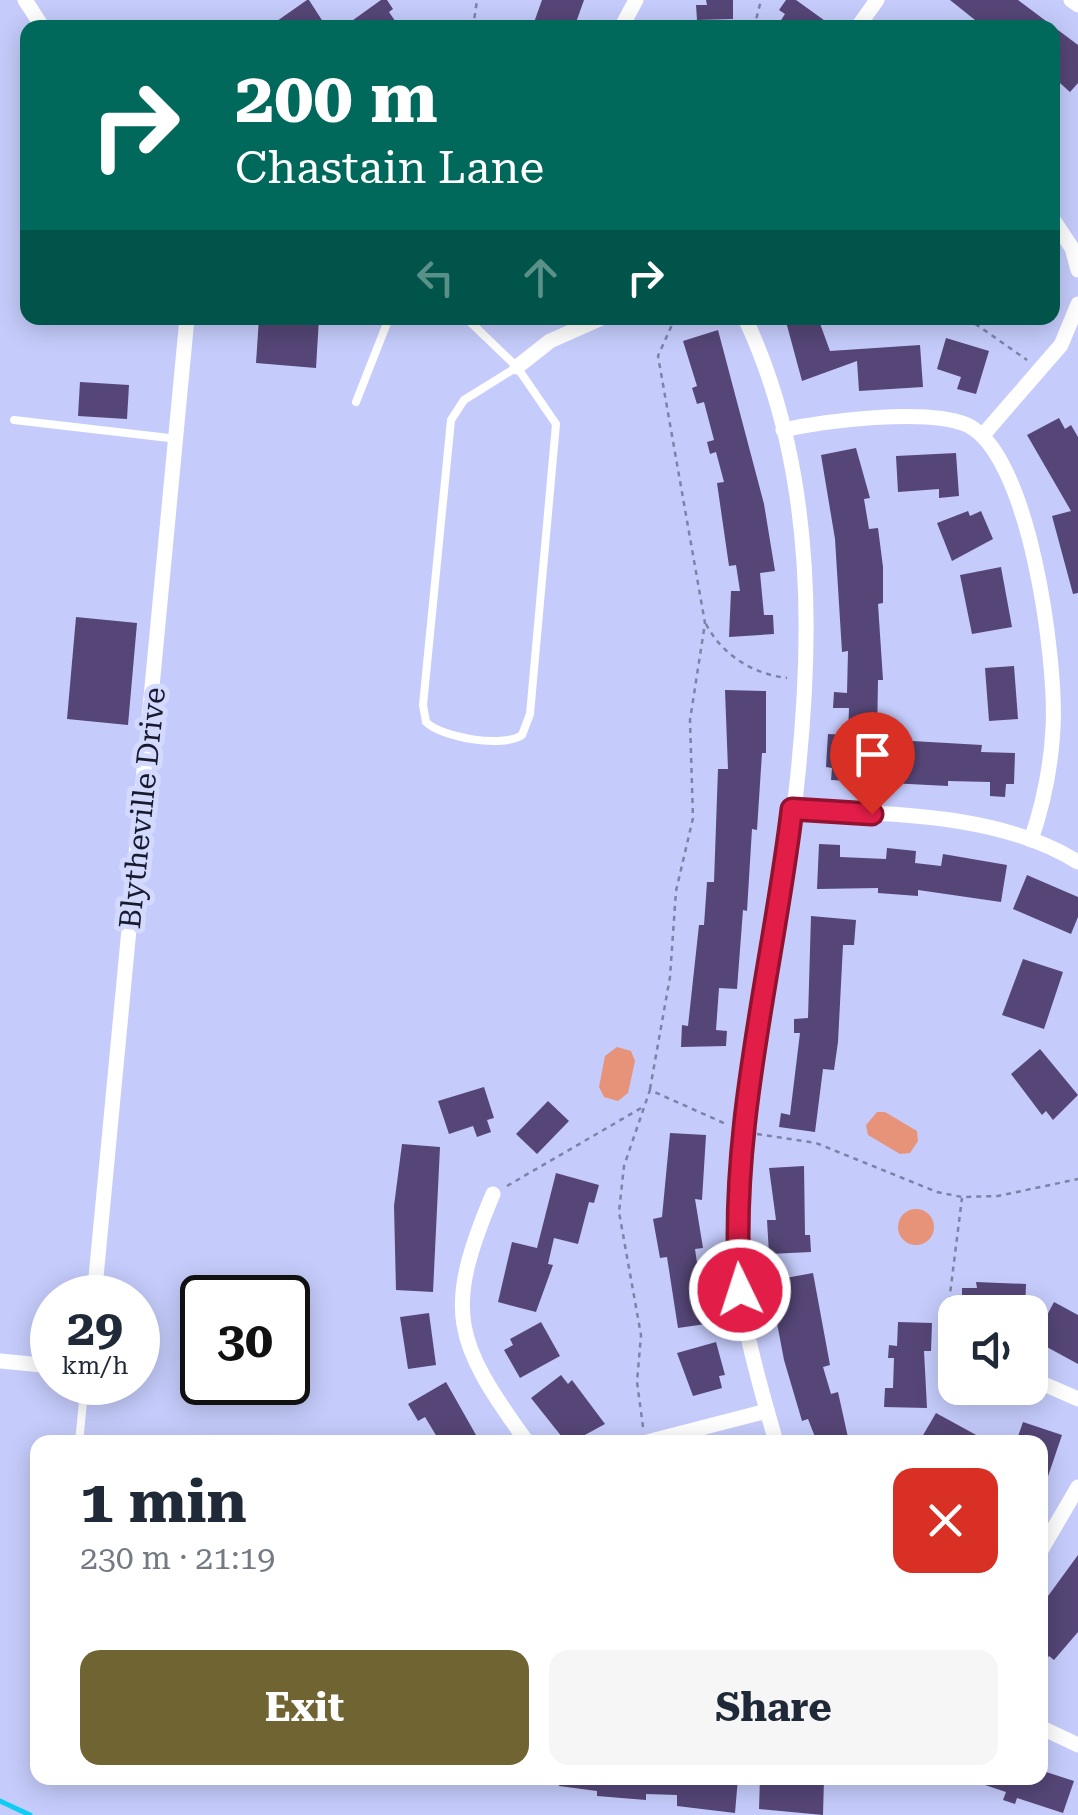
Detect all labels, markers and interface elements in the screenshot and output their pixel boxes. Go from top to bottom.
text: 200 m [235,57,438,139]
icon: right [70,60,200,190]
text: Chastain Lane [235,141,544,194]
icon: left [408,250,463,305]
icon: ahead [513,250,568,305]
icon: right [618,250,673,305]
street label: Blytheville Drive [112,686,172,930]
pin [830,712,915,815]
icon: arrive [845,727,900,782]
position arrow [688,1238,792,1342]
speed limit sign: 30 [180,1275,310,1405]
map controls [938,1295,1048,1405]
button: sound [938,1295,1048,1405]
text: 29 [67,1299,123,1357]
text: km/h [62,1351,128,1380]
text: 1 min [80,1466,247,1537]
button: close [893,1468,998,1573]
text: 230 m · 21:19 [80,1539,275,1577]
button: Exit [80,1650,529,1765]
button: Share [549,1650,998,1765]

